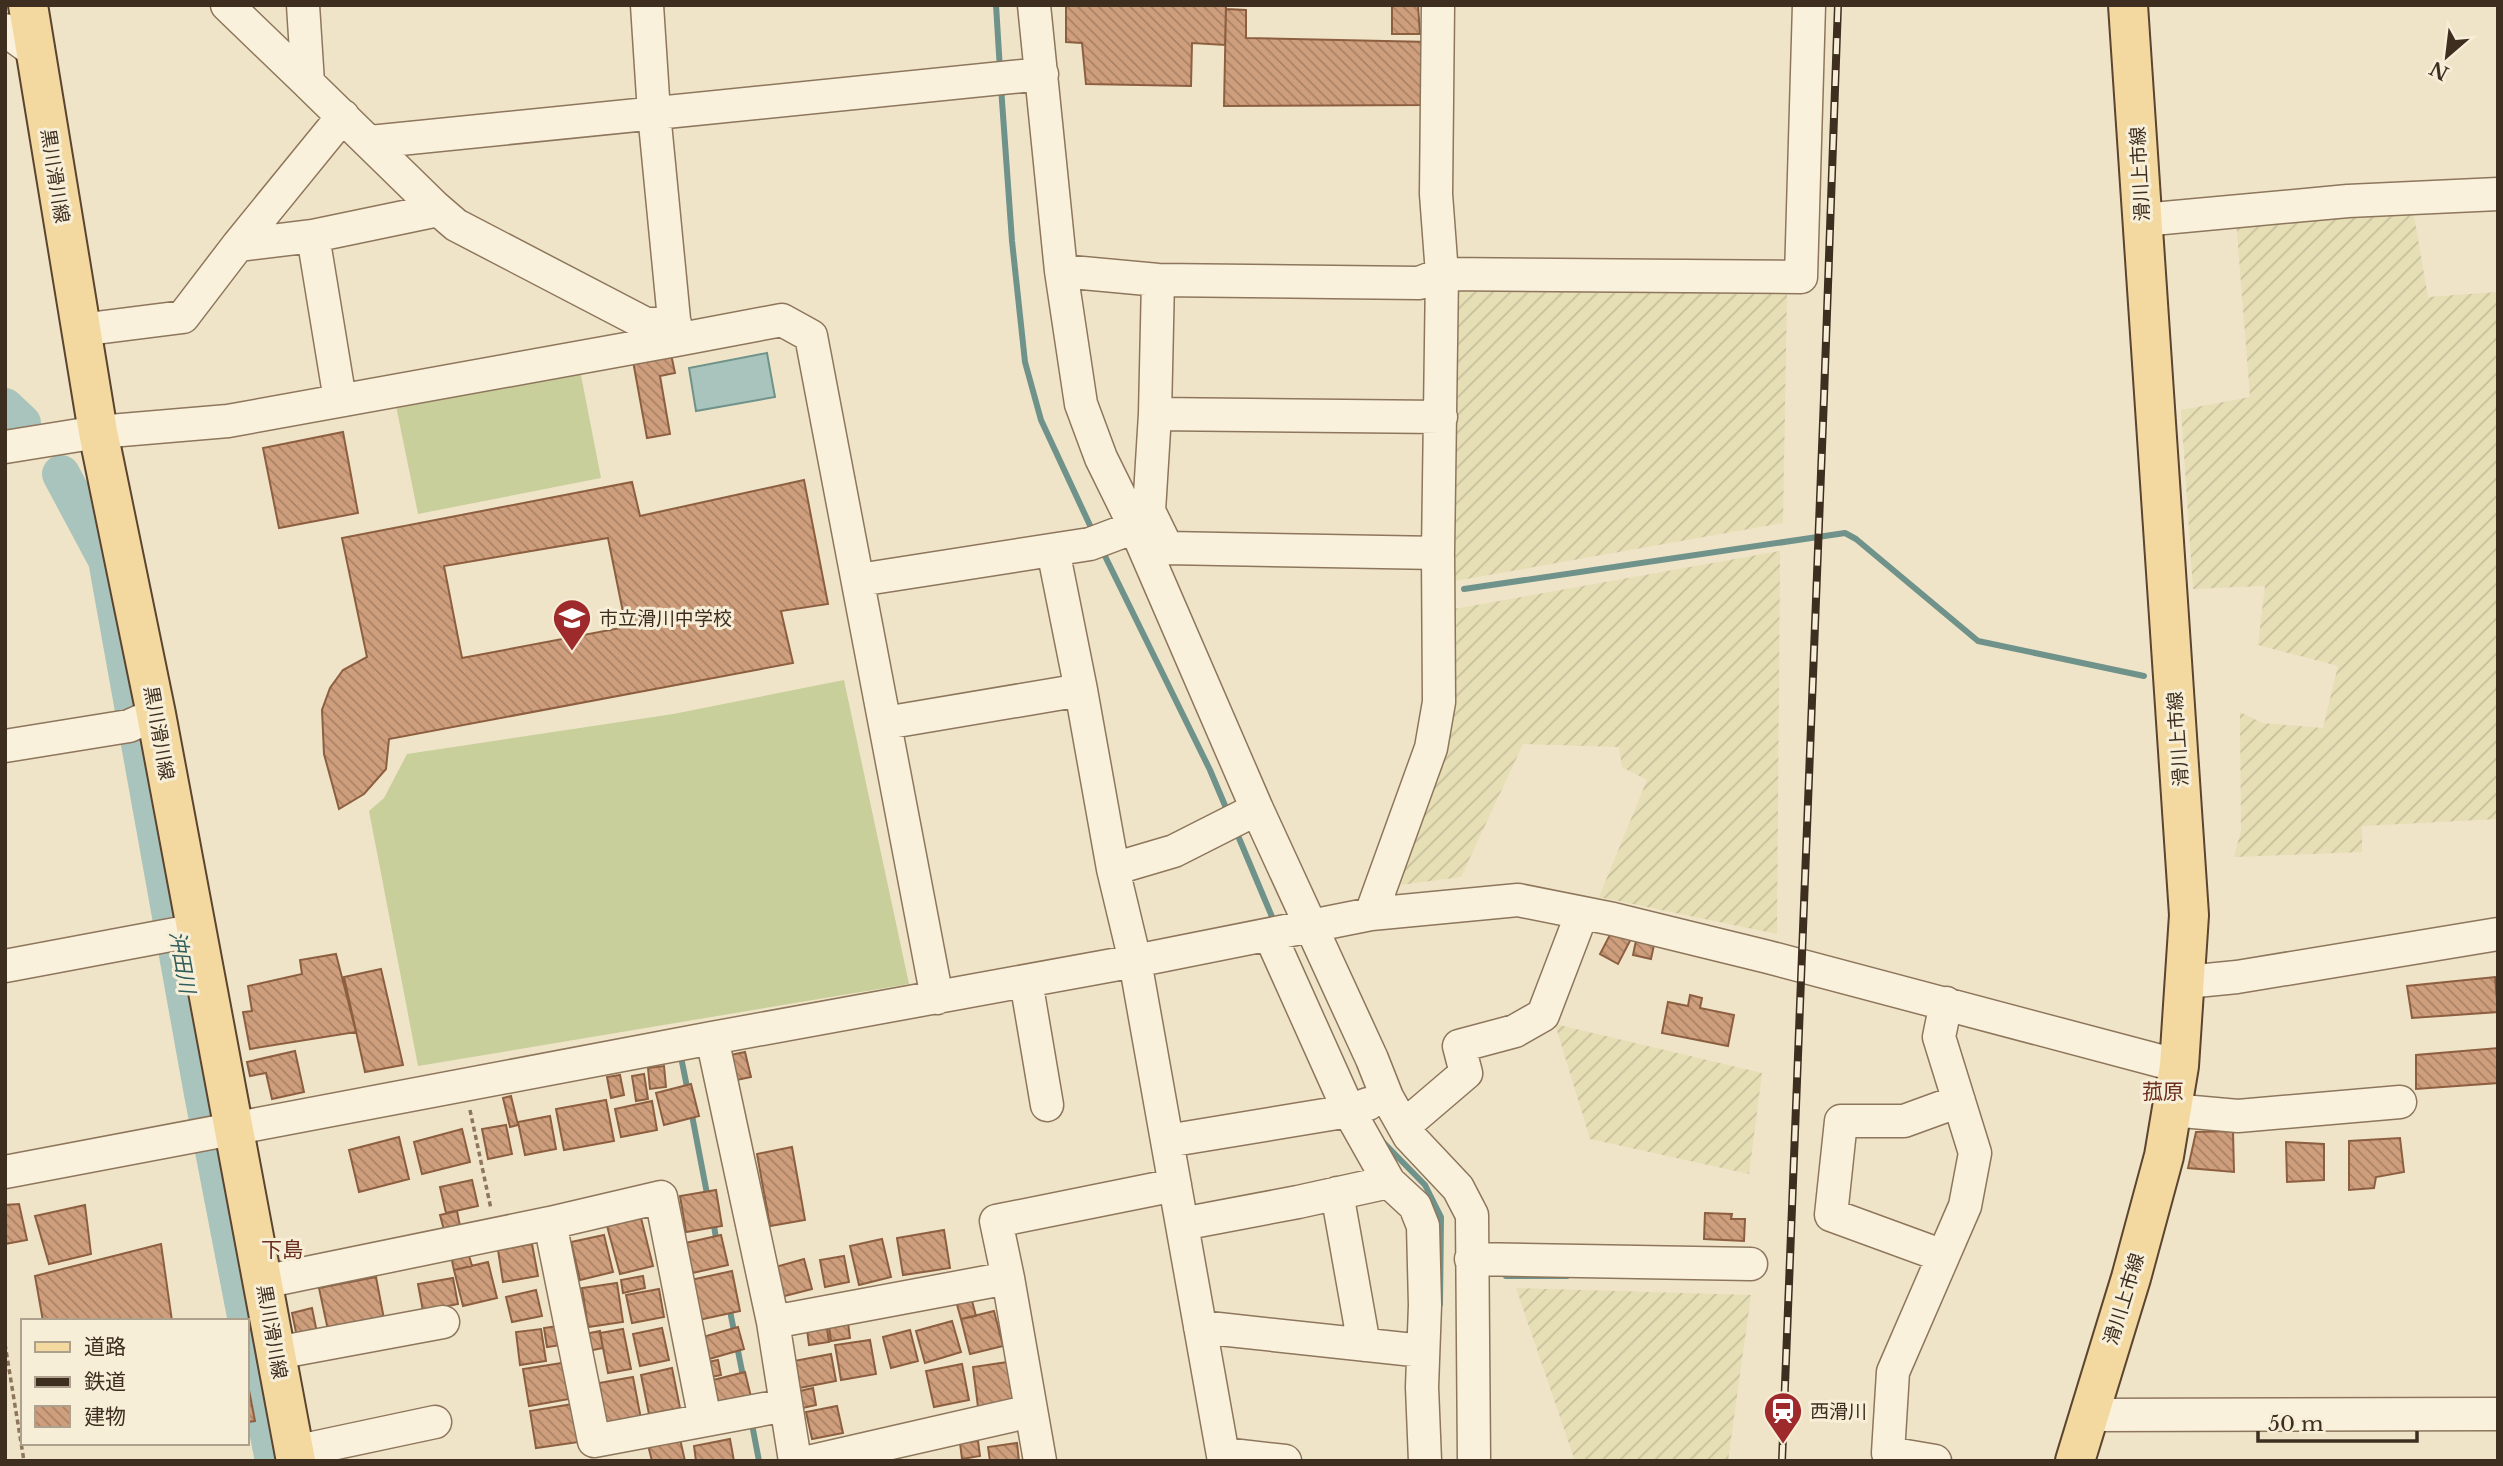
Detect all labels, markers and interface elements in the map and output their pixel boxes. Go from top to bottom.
north arrow [2412,21,2482,91]
text: N [2426,56,2453,85]
street label: 滑川上市線 [2126,126,2154,222]
street label: 黒川滑川線 [36,127,74,225]
school or university icon: 市立滑川中学校 [551,597,593,652]
place label: 市立滑川中学校 [599,607,732,630]
street label: 黒川滑川線 [139,684,179,782]
street label: 滑川上市線 [2163,691,2193,787]
water label: 沖田川 [164,929,201,997]
district label: 菰原 [2142,1079,2184,1105]
district label: 下島 [261,1237,303,1263]
street label: 滑川上市線 [2099,1250,2149,1348]
street label: 黒川滑川線 [252,1283,292,1381]
legend [21,1319,248,1445]
text: 道路 [84,1334,126,1360]
text: 鉄道 [84,1369,126,1395]
station icon: 西滑川 [1762,1390,1804,1445]
place label: 西滑川 [1810,1400,1867,1423]
scale bar [2258,1400,2417,1444]
text: 建物 [84,1404,126,1430]
text: 50 m [2268,1411,2324,1437]

